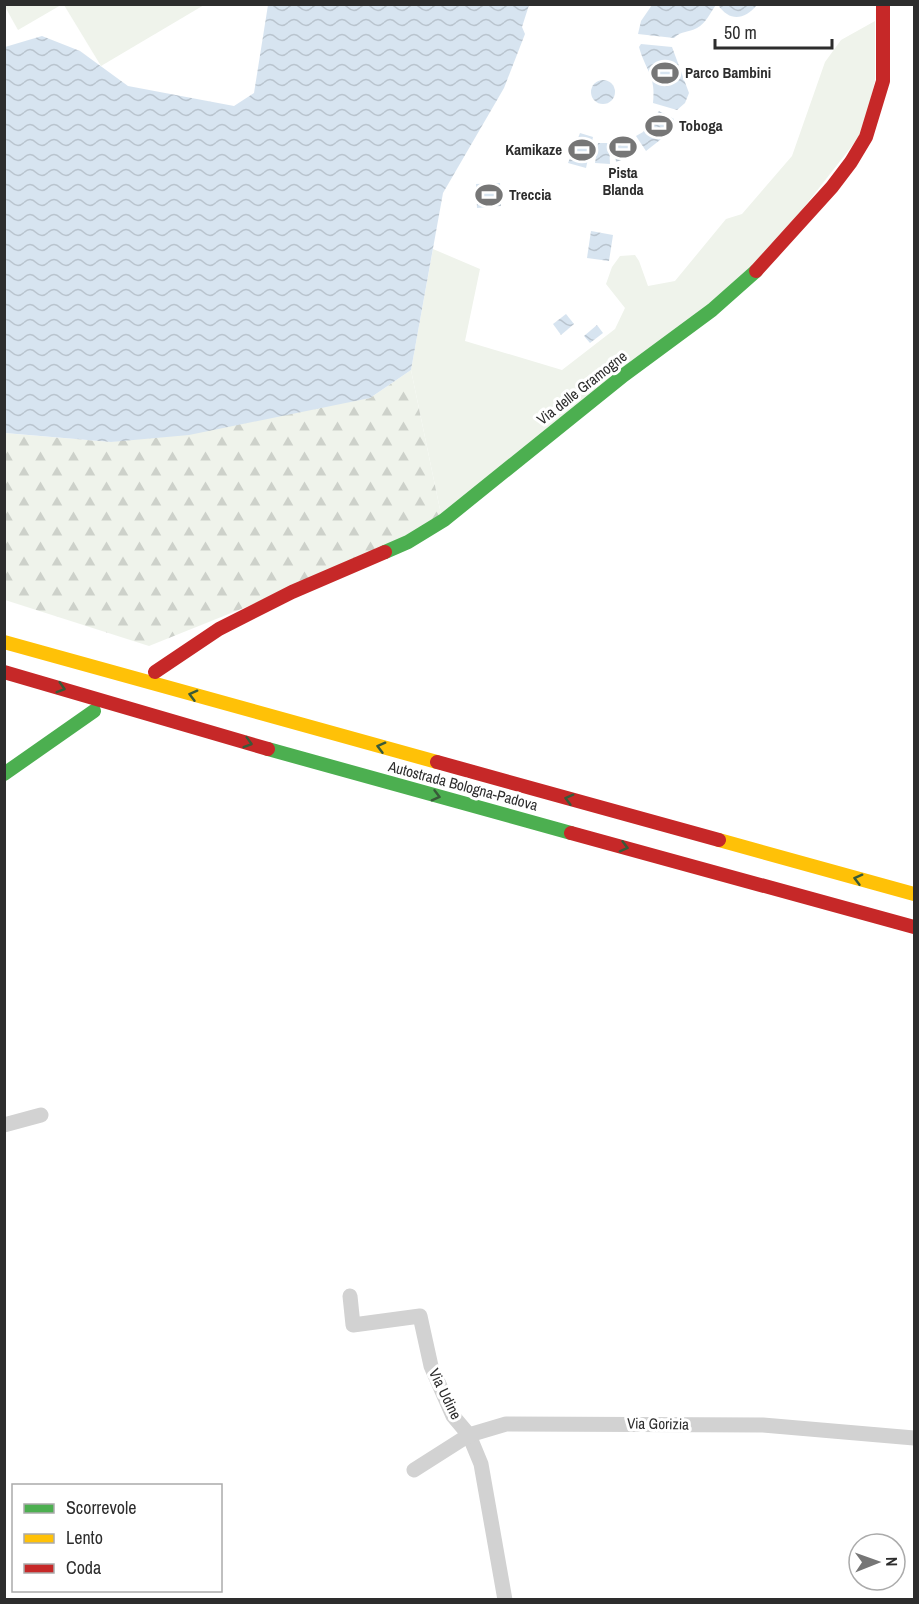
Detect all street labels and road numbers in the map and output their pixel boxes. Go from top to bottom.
street label: Via delle Gramogne [532,346,631,429]
street label: Autostrada Bologna-Padova [385,755,540,816]
street label: Via Udine [424,1365,467,1423]
street label: Via Gorizia [627,1412,689,1435]

